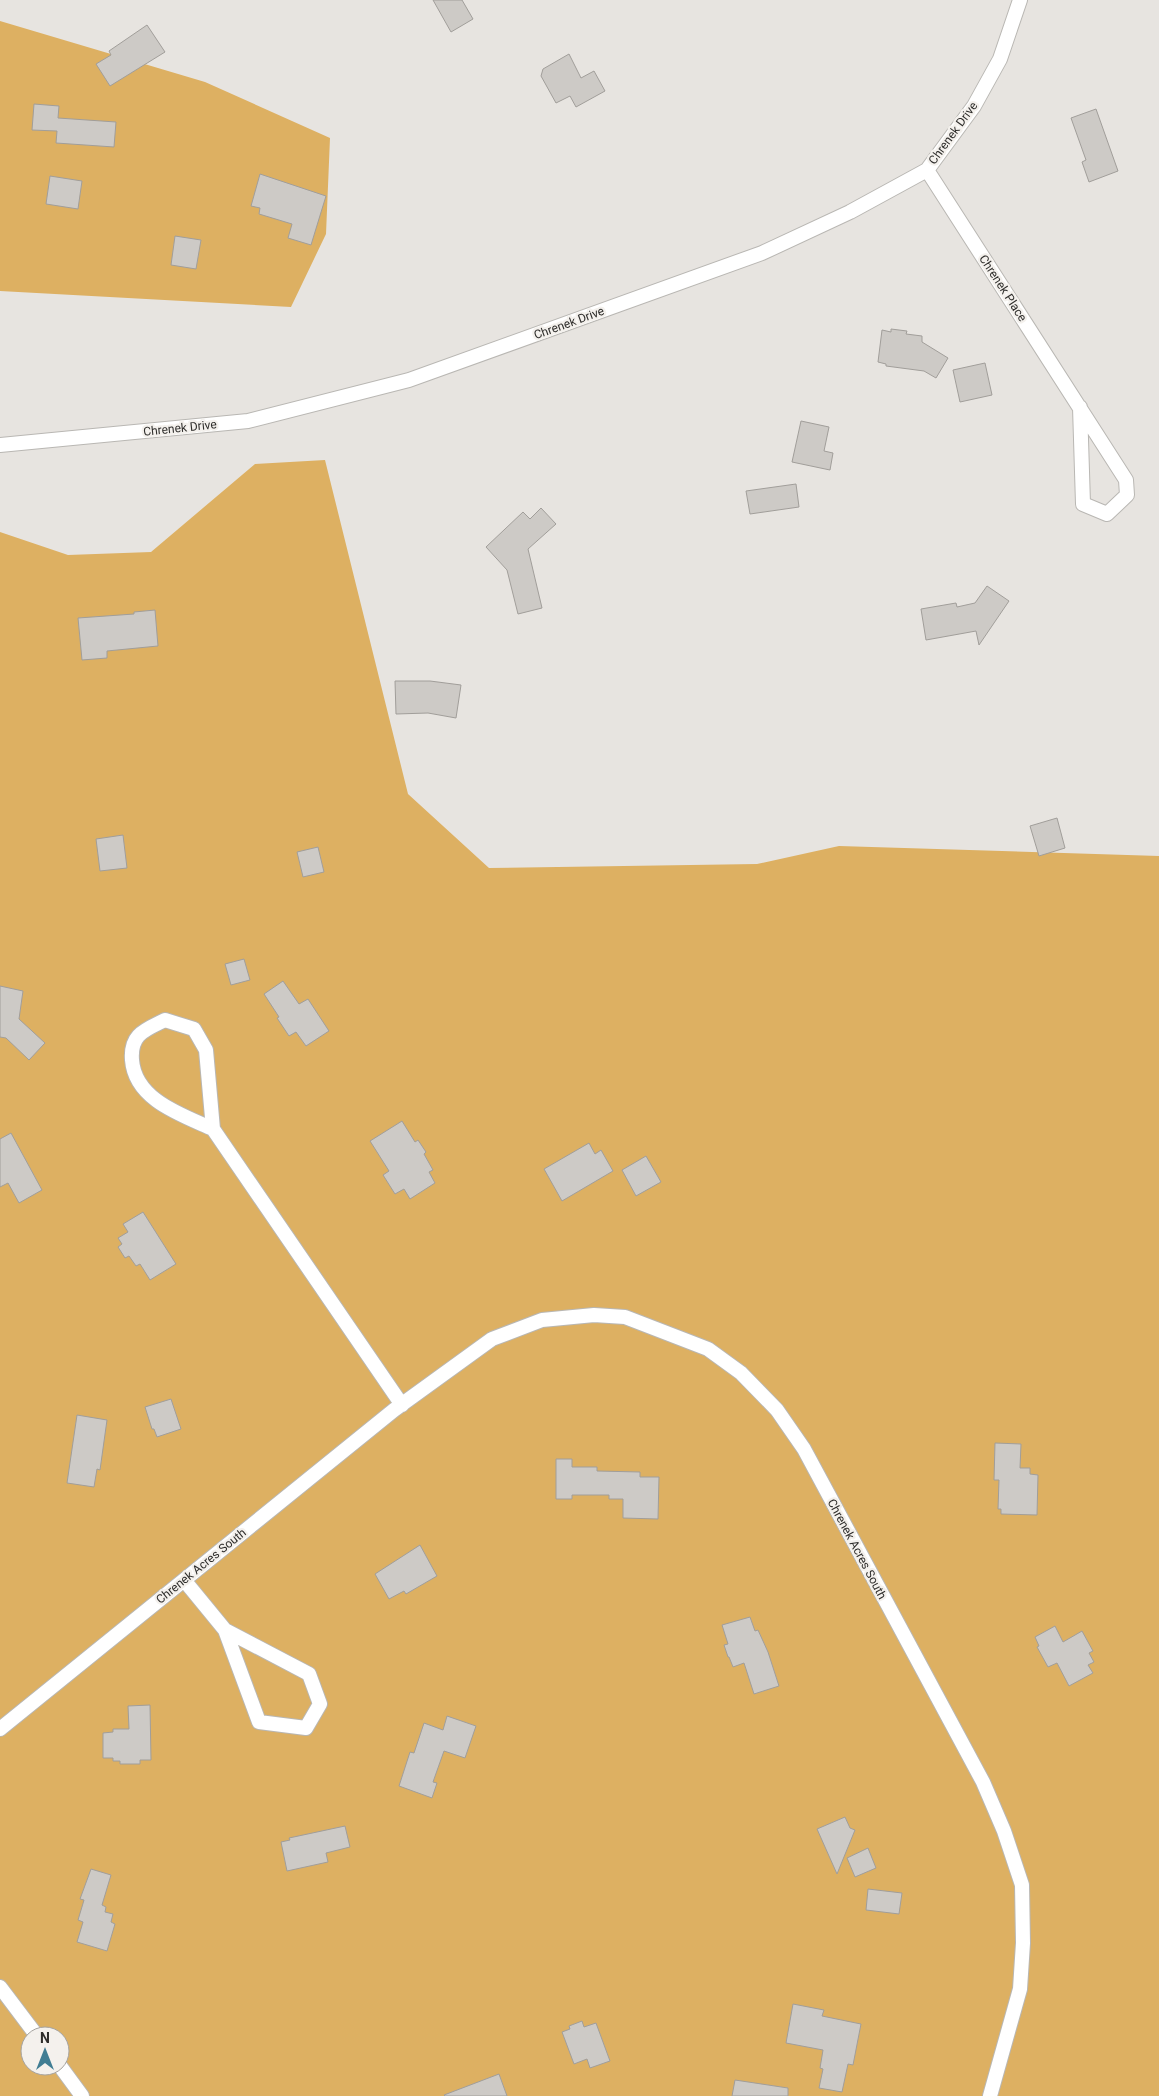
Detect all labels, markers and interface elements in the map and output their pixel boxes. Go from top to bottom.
street label: Chrenek Drive [926,99,980,167]
street label: Chrenek Place [976,252,1030,324]
street label: Chrenek Drive [532,304,606,342]
street label: Chrenek Drive [143,417,217,439]
street label: Chrenek Acres South [825,1496,889,1602]
street label: Chrenek Acres South [153,1525,249,1607]
north arrow [20,2026,70,2076]
text: N [40,2030,50,2046]

